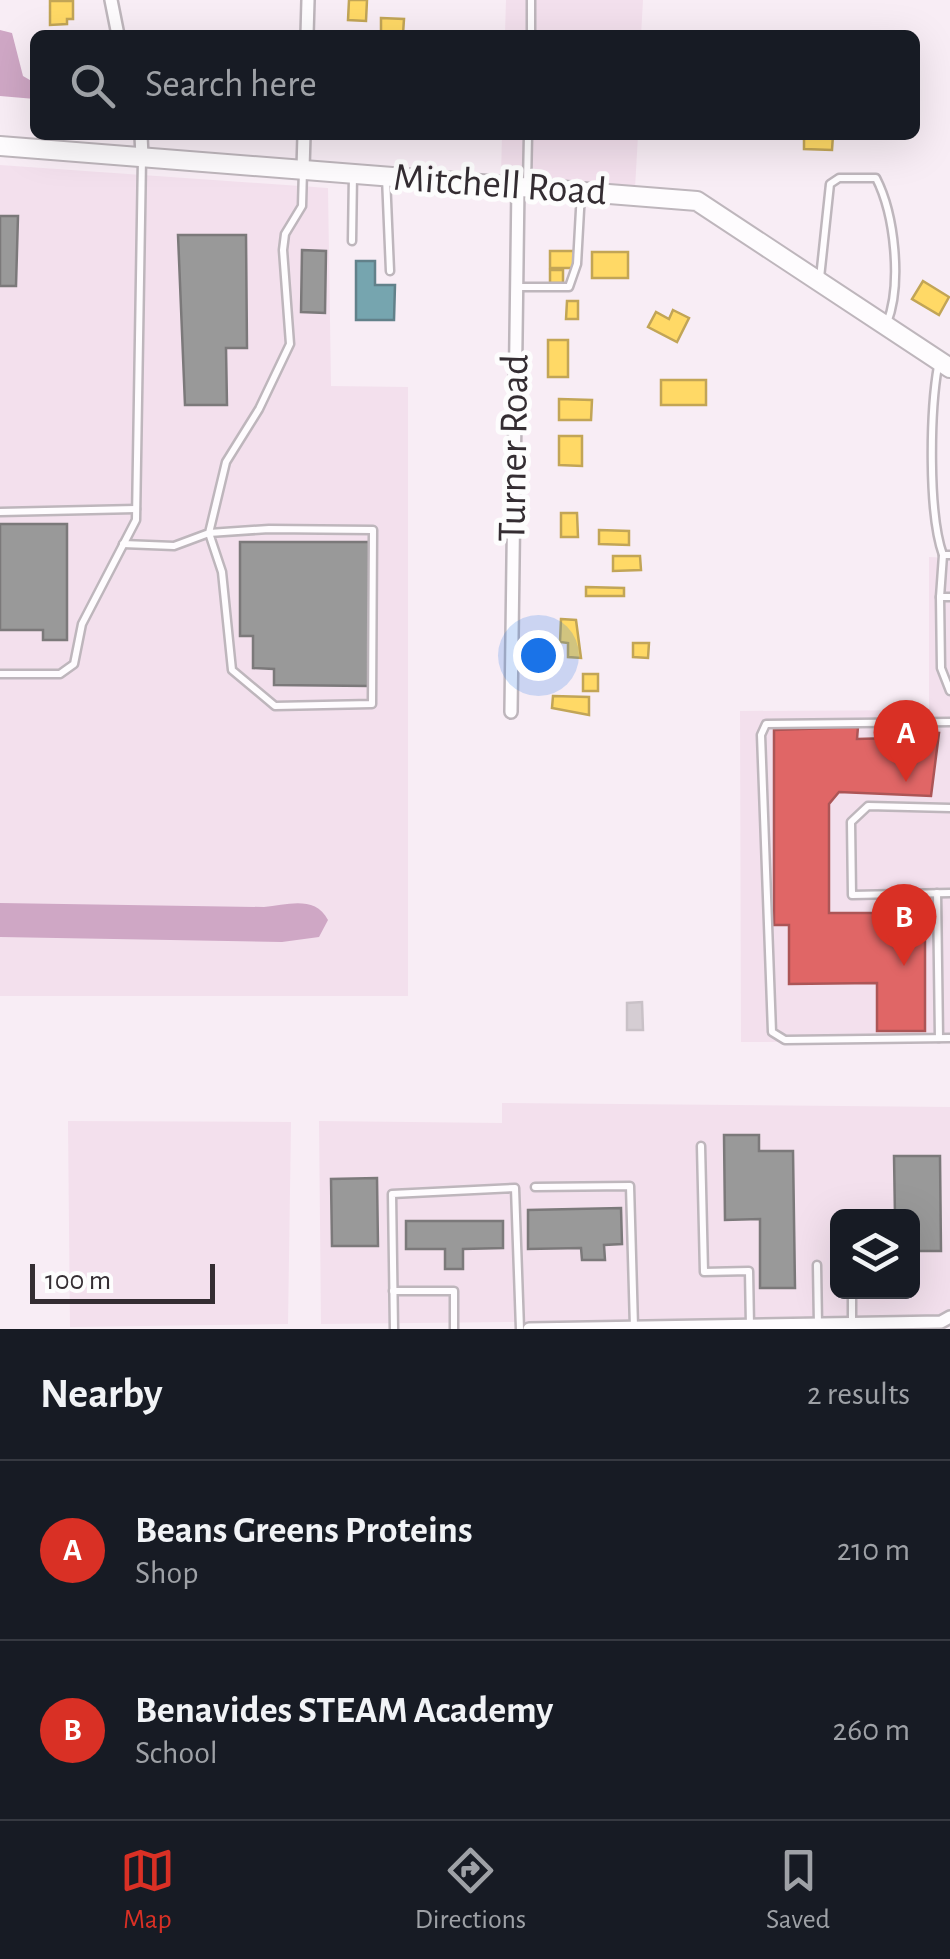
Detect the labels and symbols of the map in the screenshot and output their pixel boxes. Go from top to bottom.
street label: Mitchell Road [392,158,608,212]
street label: Turner Road [492,354,536,542]
your location [513,630,564,681]
pin: A [874,700,938,782]
pin: B [872,884,936,966]
scale bar [30,1259,215,1304]

